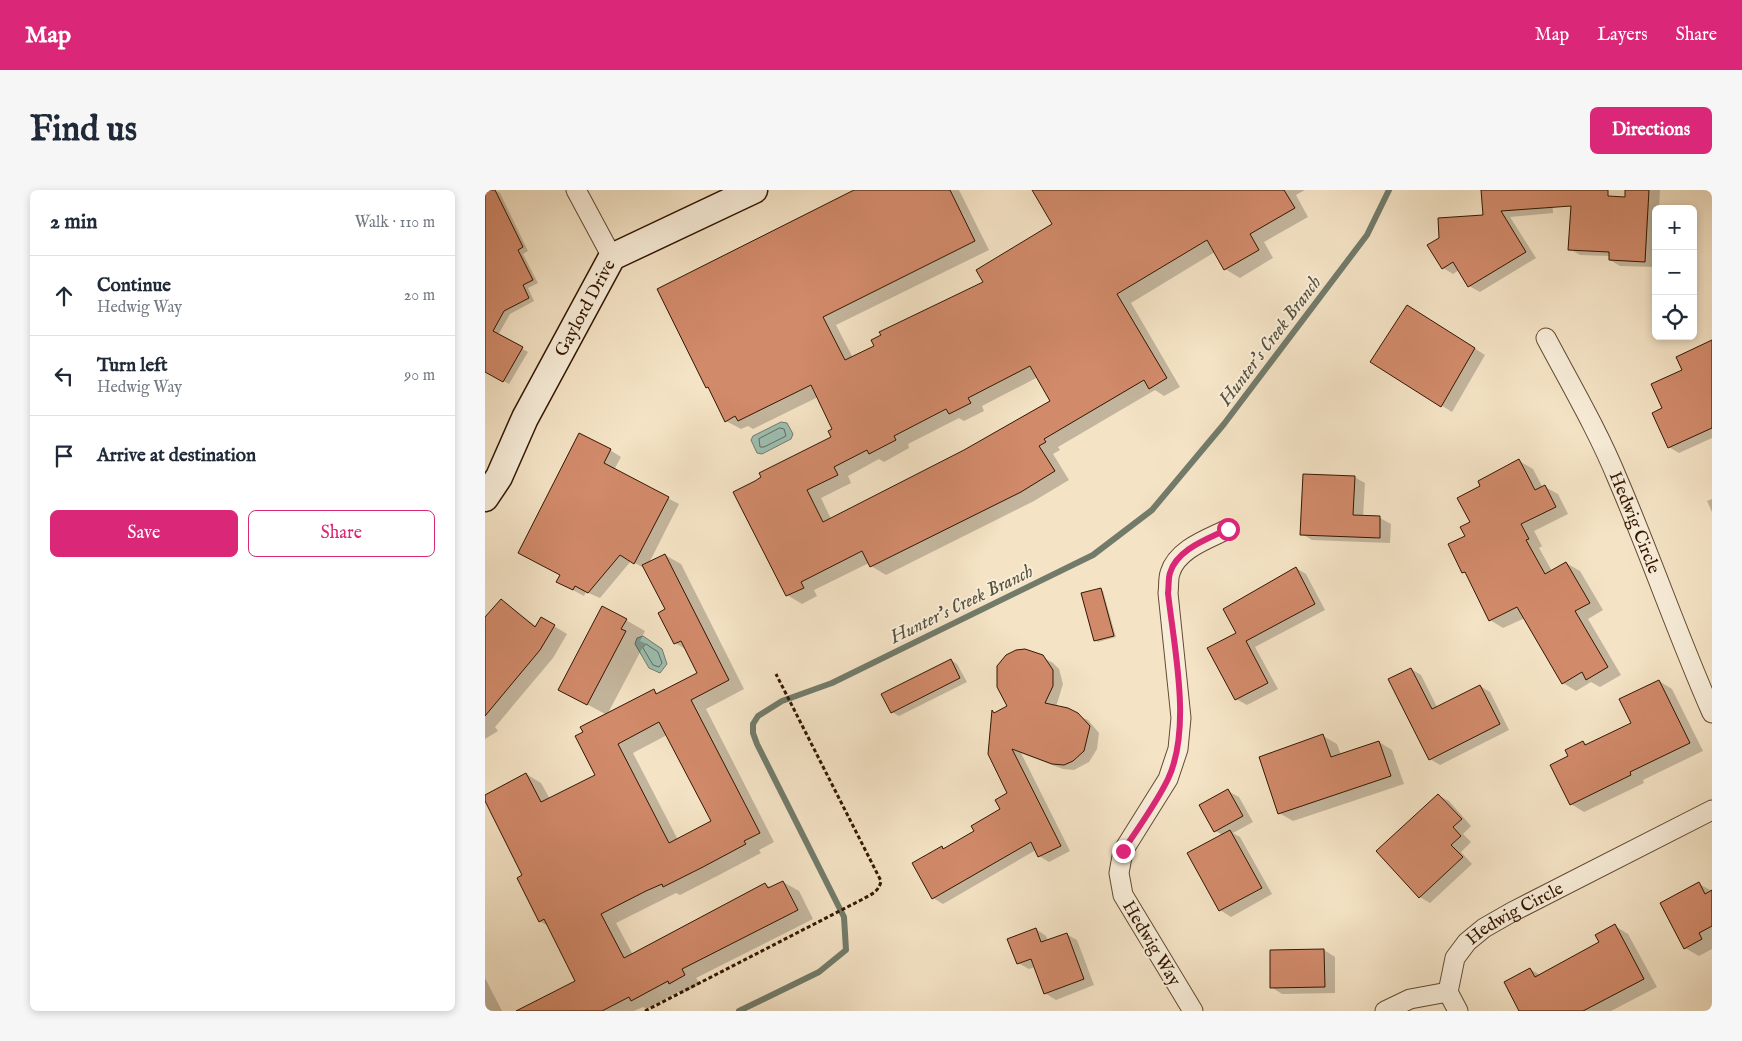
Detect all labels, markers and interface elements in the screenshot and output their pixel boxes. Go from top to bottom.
text: Map [25,20,71,51]
text: Map [1535,24,1569,47]
text: Layers [1597,24,1648,47]
text: Share [1676,24,1717,47]
button: Directions [1590,107,1712,154]
text: Find us [30,108,137,153]
map controls [1652,205,1697,340]
button: + [1652,205,1697,250]
text: 2 min [50,209,97,236]
text: Walk · 110 m [355,213,435,233]
button: − [1652,250,1697,295]
street label: Gaylord Drive [550,256,621,361]
water label: Hunter's Creek Branch [1213,272,1327,412]
text: Continue [97,274,171,298]
icon: ahead [50,282,78,310]
text: 20 m [404,286,435,306]
button: locate [1652,295,1697,340]
text: Hedwig Way [97,298,182,318]
text: Turn left [97,354,168,378]
icon: left [50,362,78,390]
text: 90 m [404,366,435,386]
text: Hedwig Way [97,378,182,398]
icon: arrive [50,442,78,470]
text: Arrive at destination [97,444,256,468]
street label: Hedwig Circle [1603,468,1665,577]
button: Save [50,510,238,557]
button: Share [248,510,435,557]
route start [1217,518,1240,541]
water label: Hunter's Creek Branch [885,560,1037,650]
route end [1112,840,1135,863]
street label: Hedwig Circle [1462,878,1568,951]
street label: Hedwig Way [1116,897,1185,991]

